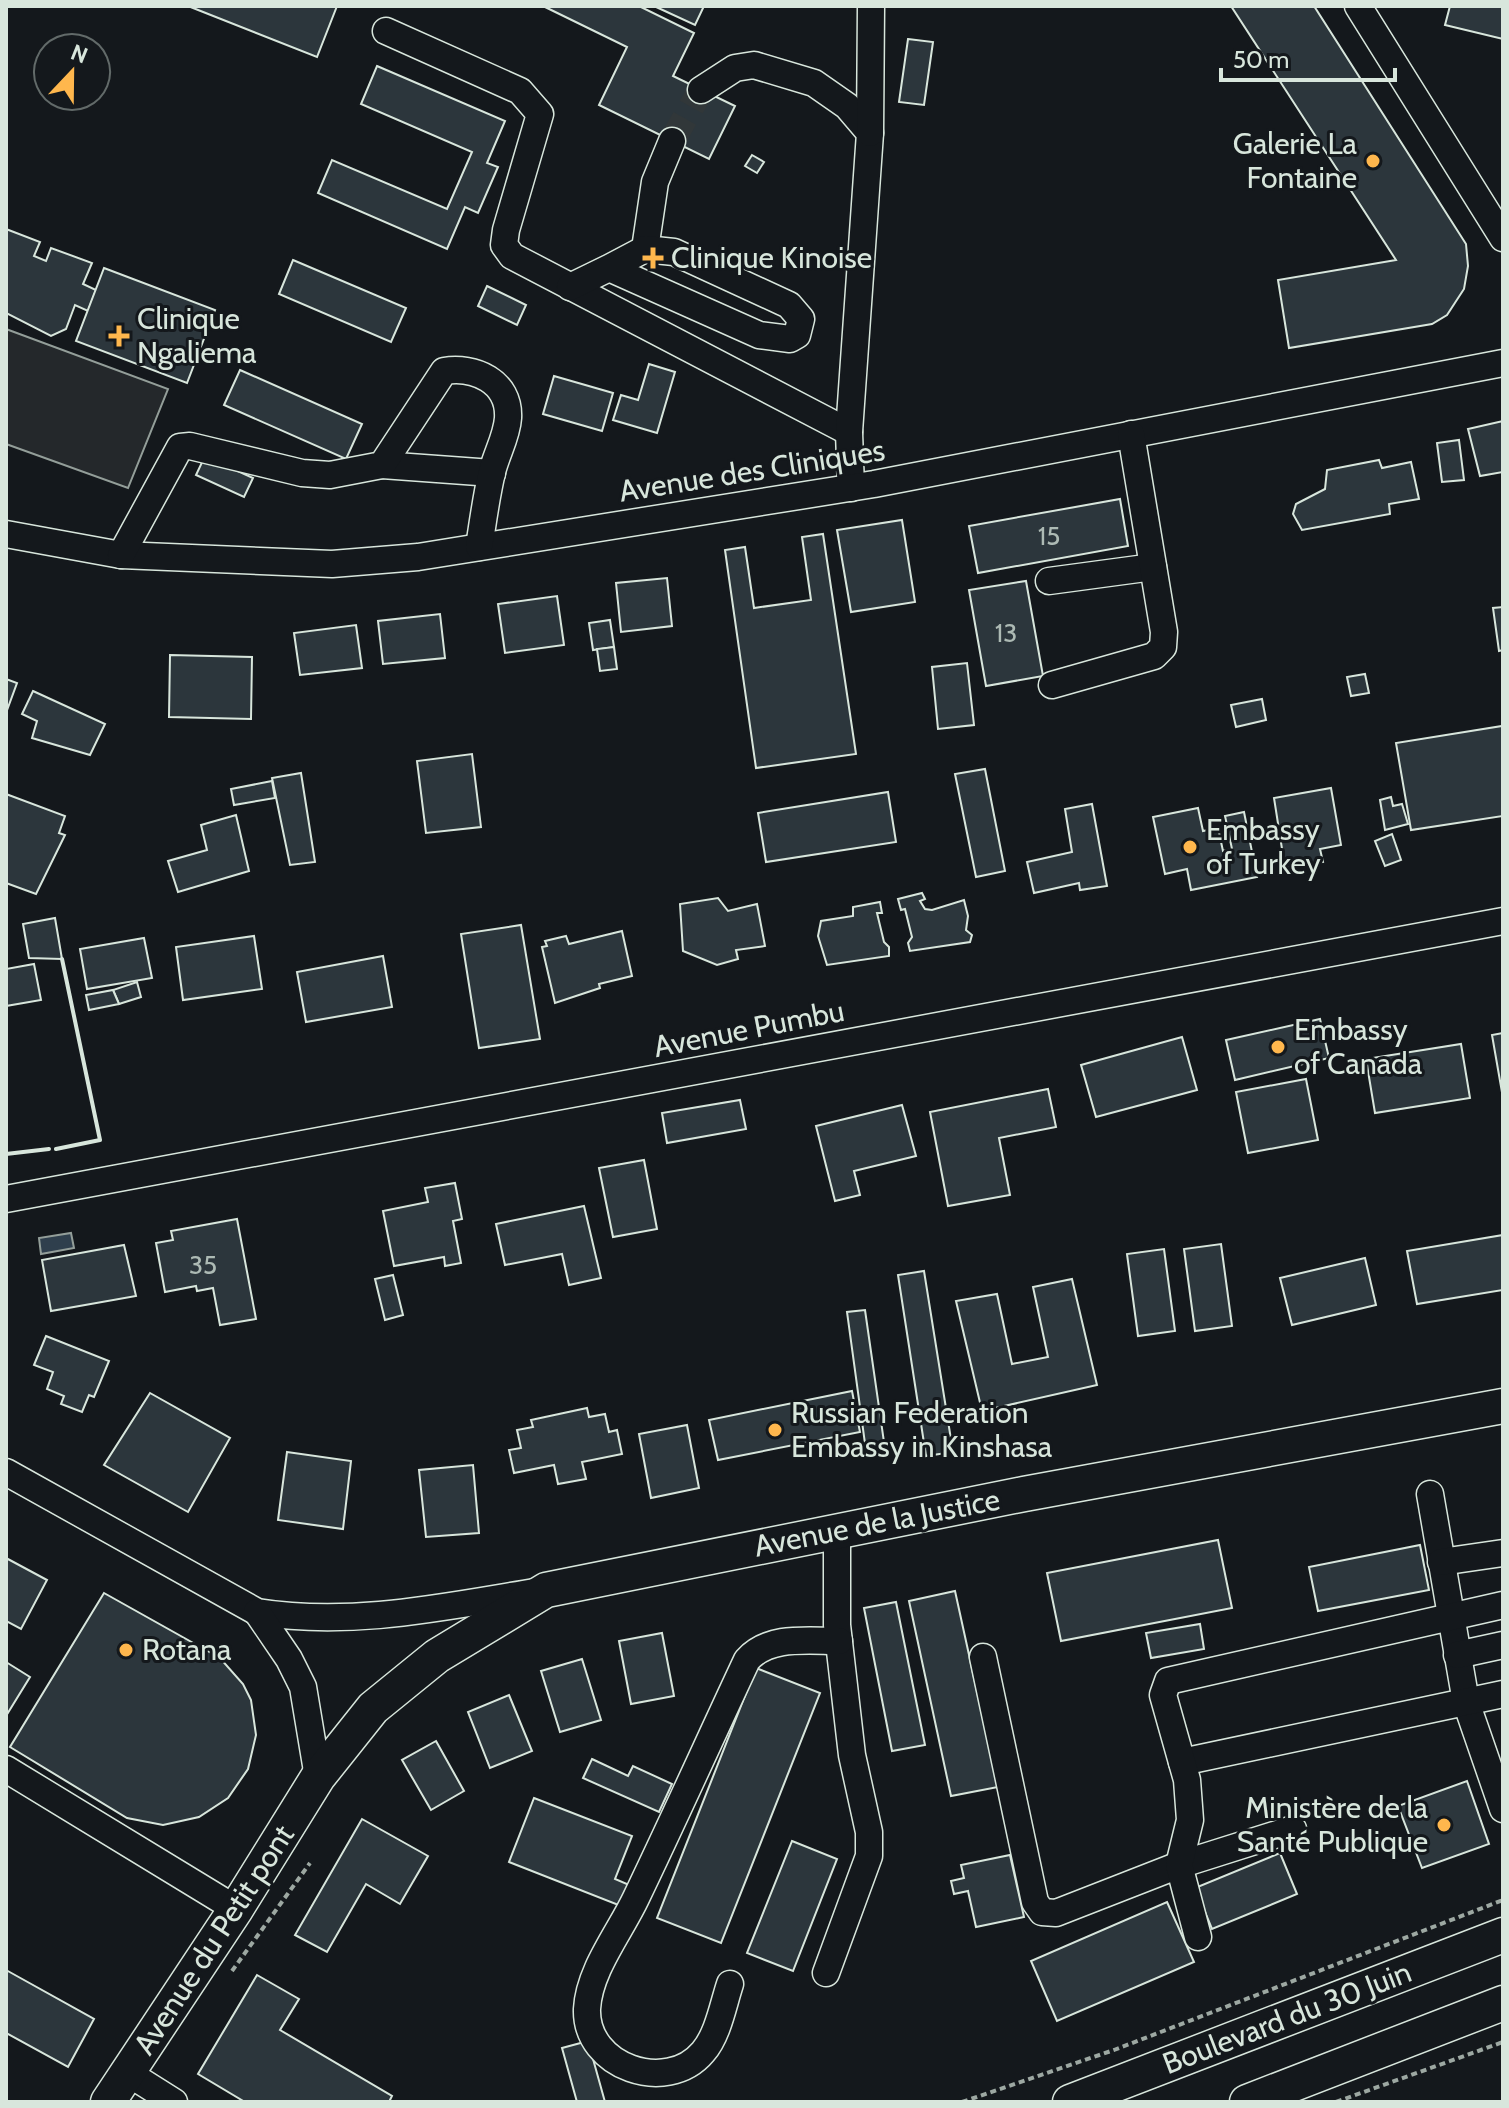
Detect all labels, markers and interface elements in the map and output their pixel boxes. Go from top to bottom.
north arrow [32,32,112,112]
scale bar [1221,32,1395,82]
text: N [67,38,92,69]
text: 50 m [1233,45,1289,74]
place label: Galerie La Fontaine [1233,125,1358,196]
marker: Galerie La Fontaine [1364,152,1382,170]
place label: Clinique Kinoise [671,239,872,276]
marker: Clinique Kinoise [642,247,664,269]
place label: Clinique Ngaliema [137,300,257,371]
marker: Clinique Ngaliema [108,325,130,347]
street label: Avenue des Cliniques [617,431,887,510]
house number: 15 [1038,520,1060,552]
house number: 13 [995,617,1017,649]
place label: Embassy of Turkey [1206,811,1321,882]
marker: Embassy of Turkey [1181,838,1199,856]
street label: Avenue Pumbu [651,992,847,1065]
place label: Embassy of Canada [1294,1011,1423,1082]
marker: Embassy of Canada [1269,1038,1287,1056]
house number: 35 [189,1249,217,1281]
place label: Russian Federation Embassy in Kinshasa [791,1394,1053,1465]
marker: Russian Federation Embassy in Kinshasa [766,1421,784,1439]
street label: Avenue de la Justice [751,1481,1003,1564]
place label: Rotana [142,1631,232,1668]
marker: Rotana [117,1641,135,1659]
place label: Ministère de la Santé Publique [1237,1789,1429,1860]
marker: Ministère de la Santé Publique [1435,1816,1453,1834]
street label: Avenue du Petit pont [126,1818,302,2061]
street label: Boulevard du 30 Juin [1157,1953,1416,2082]

